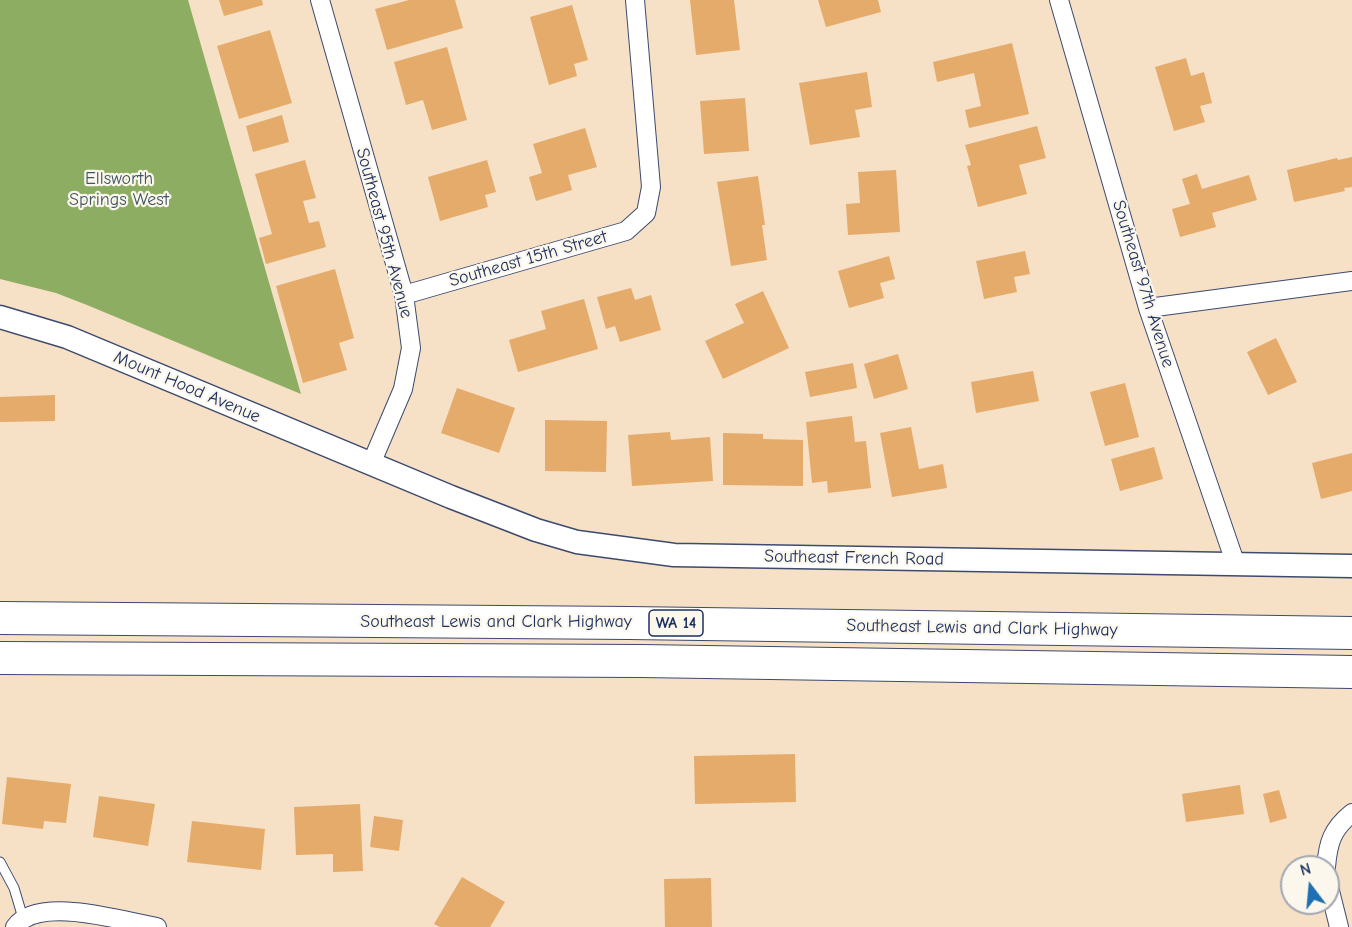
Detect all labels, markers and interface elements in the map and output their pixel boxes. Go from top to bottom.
street label: Southeast 95th Avenue [351,146,417,320]
park label: Ellsworth Springs West [69,168,169,210]
street label: Southeast 97th Avenue [1107,198,1179,370]
street label: Southeast 15th Street [447,226,609,292]
street label: Mount Hood Avenue [110,346,264,428]
street label: Southeast French Road [764,546,944,570]
road number: WA 14 [649,610,703,636]
street label: Southeast Lewis and Clark Highway [360,611,632,633]
street label: Southeast Lewis and Clark Highway [846,615,1118,641]
north arrow [1280,855,1340,915]
text: N [1298,860,1313,880]

